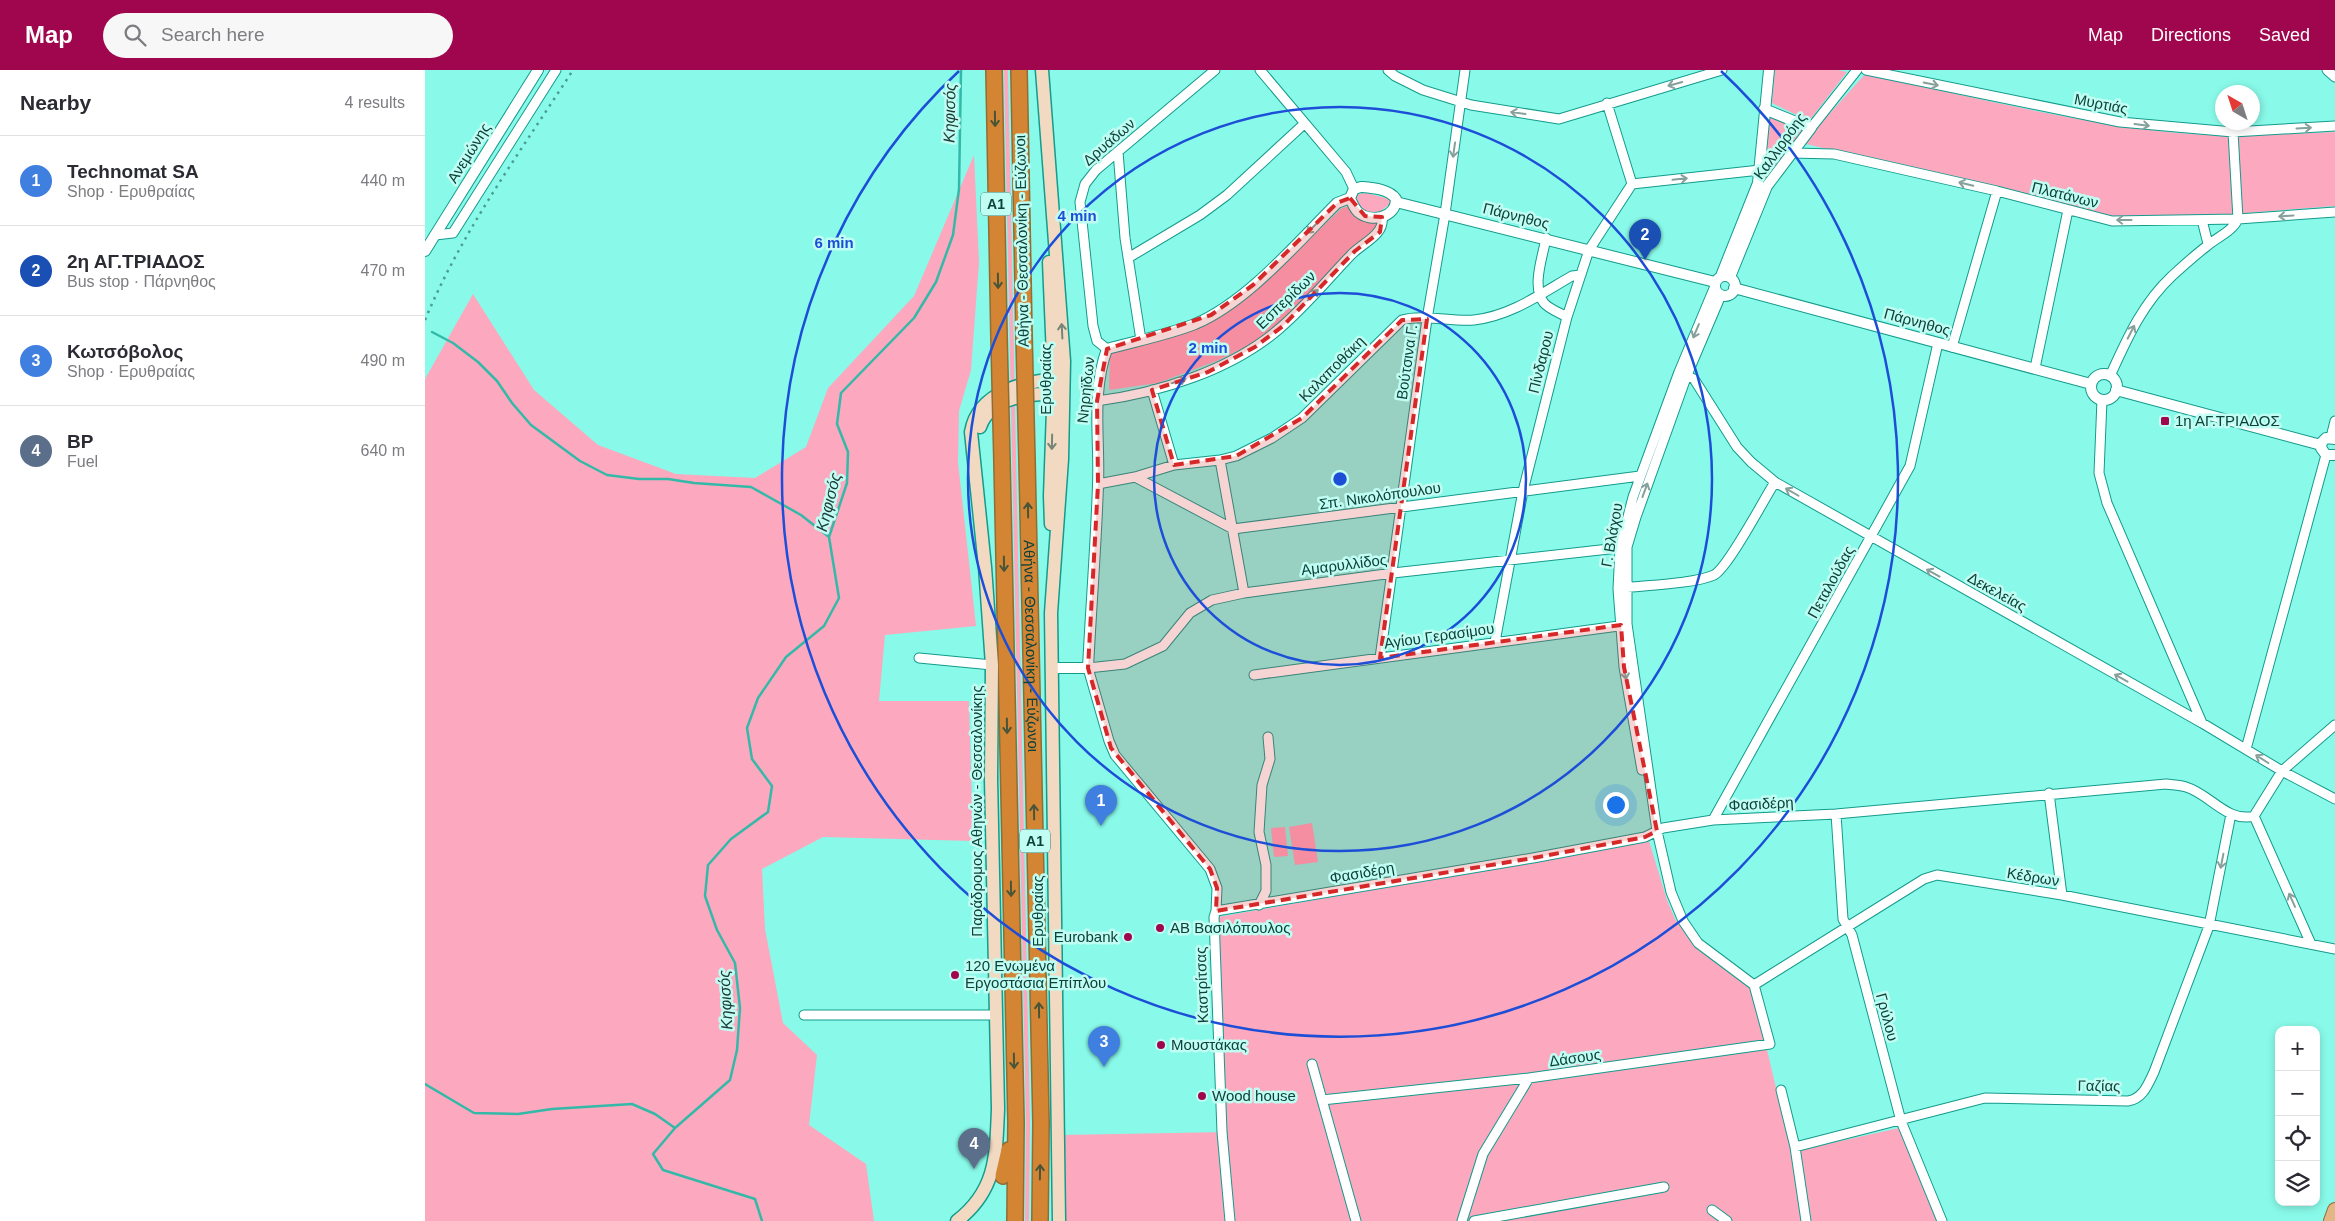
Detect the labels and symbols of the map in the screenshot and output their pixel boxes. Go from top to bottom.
one-way arrow [1667,79,1683,89]
one-way arrow [1923,79,1939,89]
water label: Κηφισός [940,83,959,143]
north arrow [2215,85,2260,130]
street label: Μυρτιάς [2073,90,2129,117]
one-way arrow [1510,108,1526,118]
street label: Καλλιρρόης [1750,109,1809,182]
one-way arrow [990,110,999,126]
street label: Δρυάδων [1079,115,1138,169]
street label: Ανεμώνης [444,120,494,186]
one-way arrow [2134,120,2150,130]
one-way arrow [2296,123,2312,132]
street label: Αθήνα - Θεσσαλονίκη - Εύζωνοι [1011,135,1032,347]
one-way arrow [1448,142,1458,158]
one-way arrow [1672,174,1688,184]
street label: Πλατάνων [2030,178,2100,211]
one-way arrow [1958,179,1974,188]
road number: Α1 [981,192,1011,216]
street label: Πάρνηθος [1481,199,1551,232]
text: 4 min [1057,207,1097,224]
one-way arrow [2279,211,2295,220]
one-way arrow [2116,216,2132,225]
pin: 2 [1629,219,1661,260]
one-way arrow [1306,222,1318,234]
text: 6 min [814,234,854,251]
street label: Εσπερίδων [1253,267,1319,332]
one-way arrow [993,272,1003,289]
one-way arrow [1307,288,1319,301]
street label: Πάρνηθος [1882,305,1952,339]
one-way arrow [1057,323,1066,339]
street label: Βούτσινα Γ. [1393,323,1420,401]
one-way arrow [1690,323,1700,338]
one-way arrow [2126,324,2136,339]
street label: Πίνδαρου [1525,329,1556,395]
street label: Καλαποθάκη [1295,332,1368,405]
text: 2 min [1188,339,1228,356]
street label: Ερυθραίας [1037,343,1054,415]
street label: Νηρηϊδων [1074,356,1097,424]
one-way arrow [1170,375,1186,385]
place label: 1η ΑΓ.ΤΡΙΑΔΟΣ [2175,412,2280,429]
marker: 1η ΑΓ.ΤΡΙΑΔΟΣ [2159,415,2171,427]
one-way arrow [1047,434,1057,450]
centre of rings [1331,470,1349,488]
water label: Κηφισός [813,471,844,533]
street label: Σπ. Νικολόπουλου [1318,479,1442,512]
one-way arrow [1641,483,1650,498]
one-way arrow [1785,487,1800,497]
street label: Γ. Βλάχου [1597,501,1626,568]
one-way arrow [1023,502,1033,518]
street label: Αθήνα - Θεσσαλονίκη - Εύζωνοι [1021,540,1042,752]
street label: Πεταλούδας [1804,543,1857,621]
street label: Αμαρυλλίδος [1300,551,1388,578]
one-way arrow [999,555,1009,571]
one-way arrow [1927,567,1941,577]
street label: Δεκελείας [1965,569,2029,615]
street label: Αγίου Γερασίμου [1383,619,1495,652]
one-way arrow [1620,664,1630,680]
one-way arrow [2114,672,2129,682]
street label: Παράδρομος Αθηνών - Θεσσαλονίκης [968,685,985,937]
one-way arrow [1003,718,1012,734]
one-way arrow [2255,754,2269,764]
pin: 1 [1085,785,1117,826]
your location [1603,792,1629,818]
street label: Φασιδέρη [1728,793,1794,814]
one-way arrow [1030,805,1039,821]
road number: Α1 [1020,829,1050,852]
one-way arrow [2216,853,2226,869]
street label: Φασιδέρη [1328,858,1395,887]
street label: Κέδρων [2006,864,2060,889]
street label: Ερυθραίας [1029,875,1046,947]
one-way arrow [1006,880,1016,896]
one-way arrow [2286,893,2296,908]
place label: ΑΒ Βασιλόπουλος [1170,919,1290,936]
marker: ΑΒ Βασιλόπουλος [1154,922,1166,934]
place label: Eurobank [1054,928,1118,945]
marker: Eurobank [1122,931,1134,943]
street label: Καστρίτσας [1192,947,1211,1024]
place label: 120 Ενωμένα Εργοστάσια Επίπλου [965,957,1106,991]
water label: Κηφισός [715,969,736,1030]
marker: 120 Ενωμένα Εργοστάσια Επίπλου [949,969,961,981]
street label: Γρύλου [1873,991,1902,1043]
one-way arrow [1034,1002,1043,1018]
pin: 3 [1088,1026,1120,1067]
place label: Μουστάκας [1171,1036,1247,1053]
marker: Μουστάκας [1155,1039,1167,1051]
street label: Δάσους [1548,1045,1602,1070]
one-way arrow [1010,1053,1019,1069]
street label: Γαζίας [2077,1077,2121,1094]
place label: Wood house [1212,1087,1296,1104]
marker: Wood house [1196,1090,1208,1102]
pin: 4 [958,1128,990,1169]
one-way arrow [1035,1165,1045,1181]

